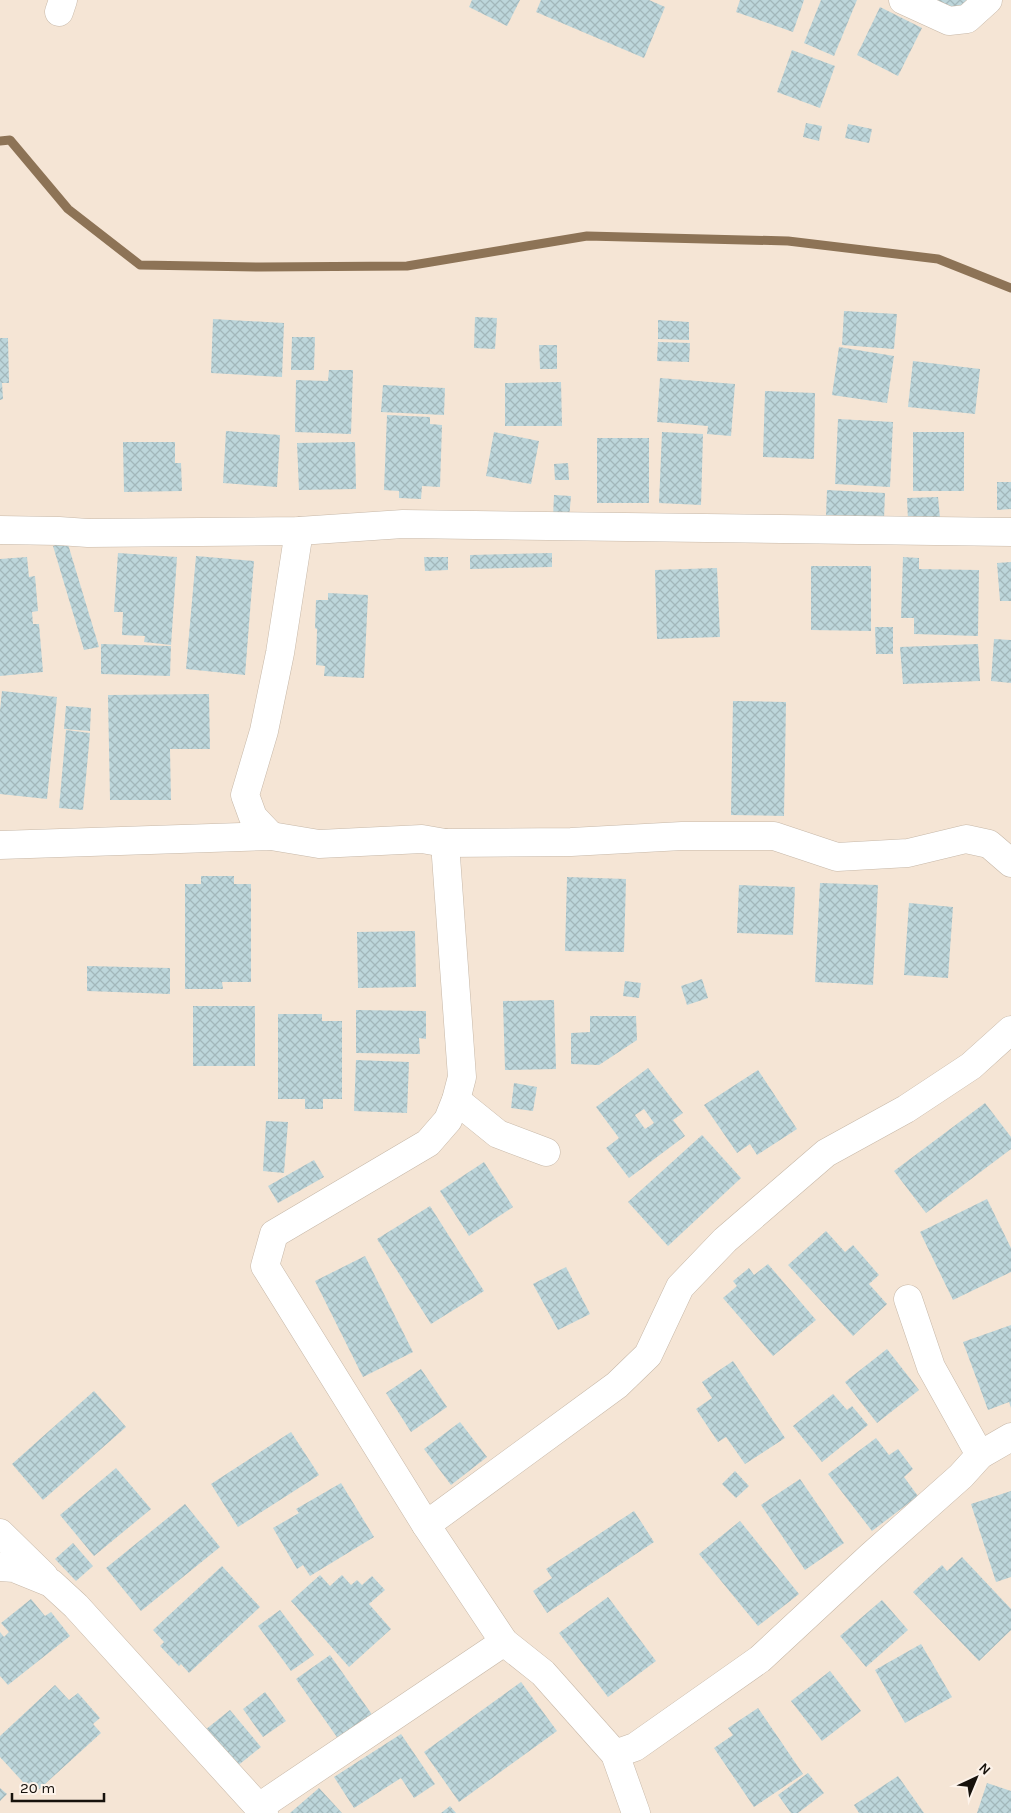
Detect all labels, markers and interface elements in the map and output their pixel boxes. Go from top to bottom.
north arrow [951,1753,1001,1803]
text: N [975,1759,994,1779]
scale bar [12,1770,105,1802]
text: 20 m [20,1779,55,1797]

